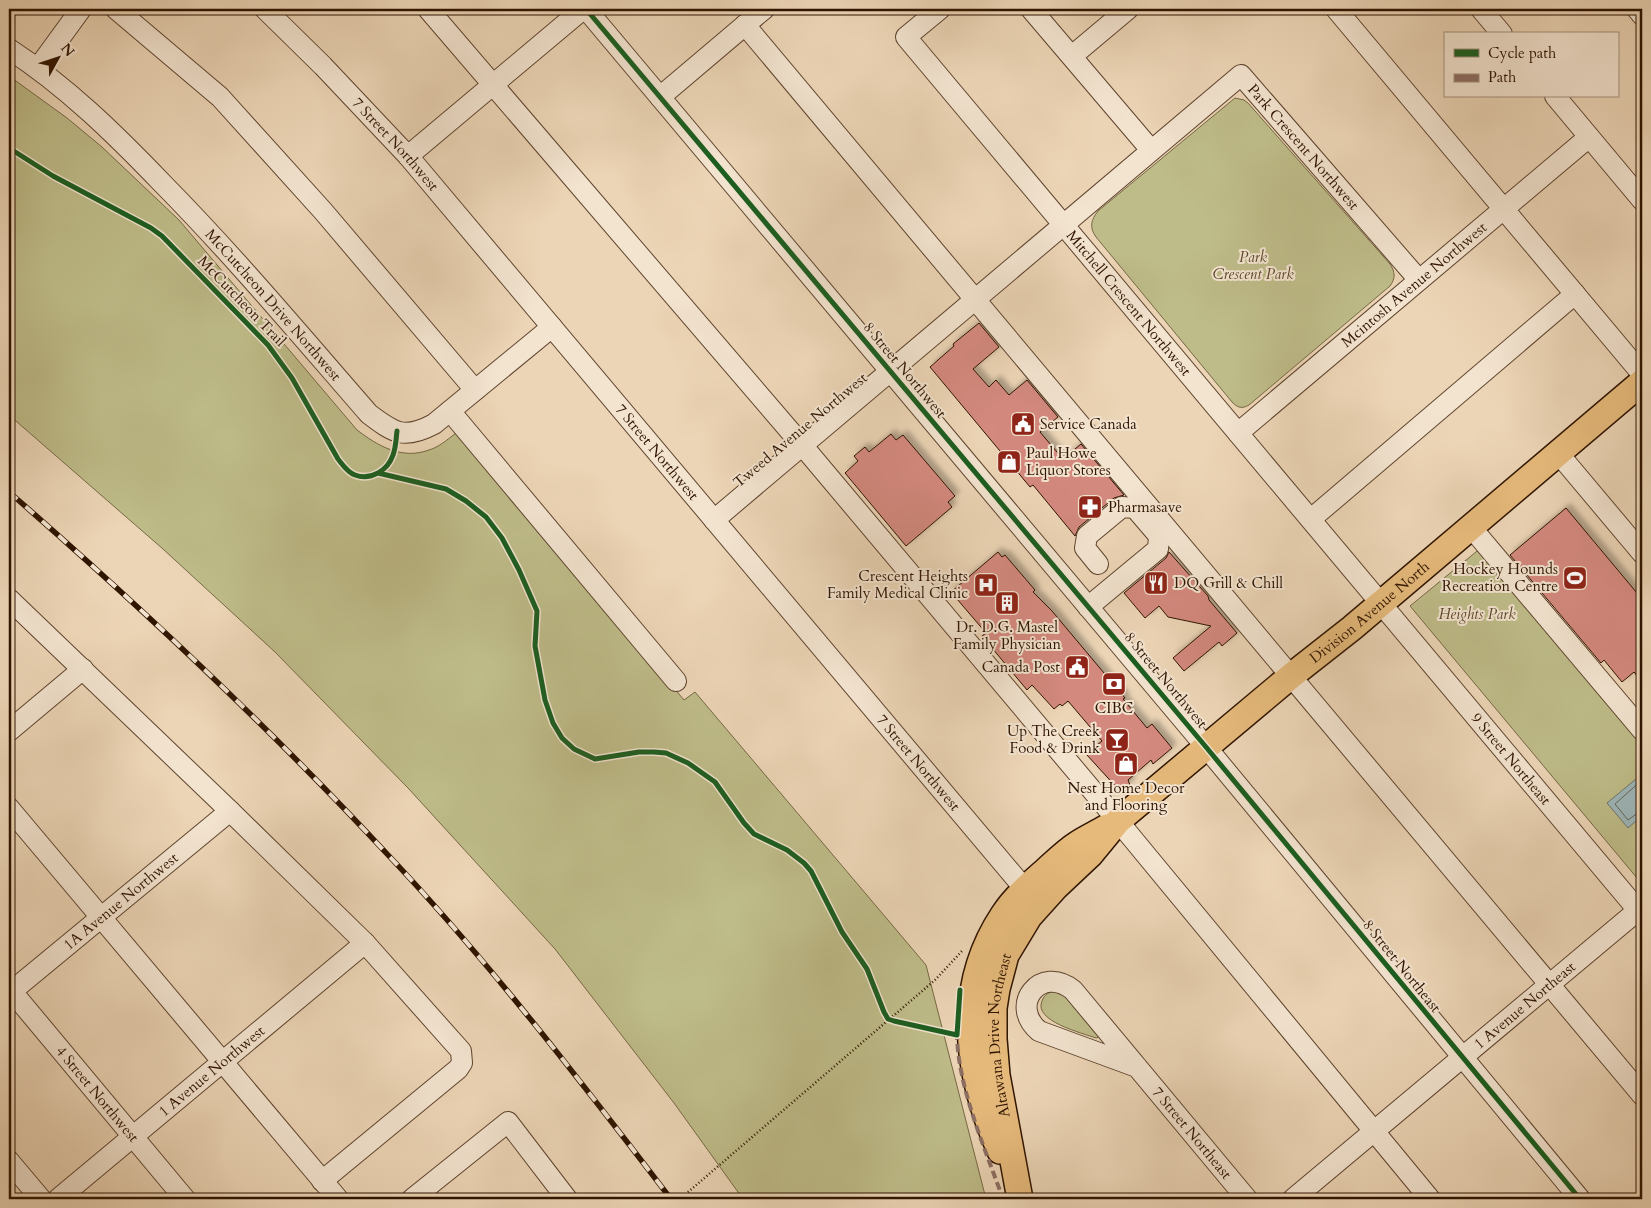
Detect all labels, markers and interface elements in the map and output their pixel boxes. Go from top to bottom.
north arrow [32,32,82,82]
legend [1444,32,1618,98]
text: N [56,39,79,61]
text: Cycle path [1488,43,1557,63]
text: Path [1488,67,1517,87]
street label: Park Crescent Northwest [1243,80,1364,214]
street label: 7 Street Northwest [348,93,443,195]
street label: Mcintosh Avenue Northwest [1337,217,1491,352]
street label: McCutcheon Drive Northwest [201,225,346,385]
street label: Mitchell Crescent Northwest [1062,226,1196,380]
park label: Park Crescent Park [1212,247,1294,284]
street label: McCutcheon Trail [193,251,291,351]
street label: 8 Street Northwest [859,318,951,423]
street label: Tweed Avenue Northwest [729,368,871,492]
street label: 7 Street Northwest [611,400,703,505]
public building icon: Service Canada [1010,411,1036,437]
place label: Service Canada [1040,414,1137,434]
place label: Paul Howe Liquor Stores [1026,443,1111,480]
shop icon: Paul Howe Liquor Stores [996,449,1022,475]
pharmacy icon: Pharmasave [1077,494,1103,520]
place label: Pharmasave [1108,497,1182,517]
street label: Division Avenue North [1305,556,1434,668]
place label: Hockey Hounds Recreation Centre [1442,559,1558,596]
sports icon: Hockey Hounds Recreation Centre [1562,565,1588,591]
place label: Crescent Heights Family Medical Clinic [827,566,968,603]
restaurant icon: DQ Grill & Chill [1143,570,1169,596]
hospital icon: Crescent Heights Family Medical Clinic [973,572,999,598]
place label: DQ Grill & Chill [1174,573,1283,593]
building icon: Dr. D.G. Mastel Family Physician [994,590,1020,616]
park label: Heights Park [1438,604,1516,624]
place label: Dr. D.G. Mastel Family Physician [953,617,1061,654]
street label: 8 Street Northwest [1120,628,1212,733]
public building icon: Canada Post [1064,654,1090,680]
place label: Canada Post [982,657,1060,677]
bank icon: CIBC [1101,671,1127,697]
place label: CIBC [1095,698,1133,718]
street label: 9 Street Northeast [1467,709,1556,809]
street label: 7 Street Northwest [872,710,965,815]
place label: Up The Creek Food & Drink [1007,721,1100,758]
bar icon: Up The Creek Food & Drink [1104,727,1130,753]
shop icon: Nest Home Decor and Flooring [1113,751,1139,777]
place label: Nest Home Decor and Flooring [1068,778,1185,815]
street label: 1A Avenue Northwest [59,848,182,954]
street label: 8 Street Northeast [1358,915,1446,1017]
street label: Altawana Drive Northeast [984,951,1016,1119]
street label: 1 Avenue Northeast [1470,957,1580,1054]
street label: 1 Avenue Northwest [154,1021,269,1121]
street label: 4 Street Northwest [51,1042,144,1147]
street label: 7 Street Northeast [1148,1083,1236,1183]

